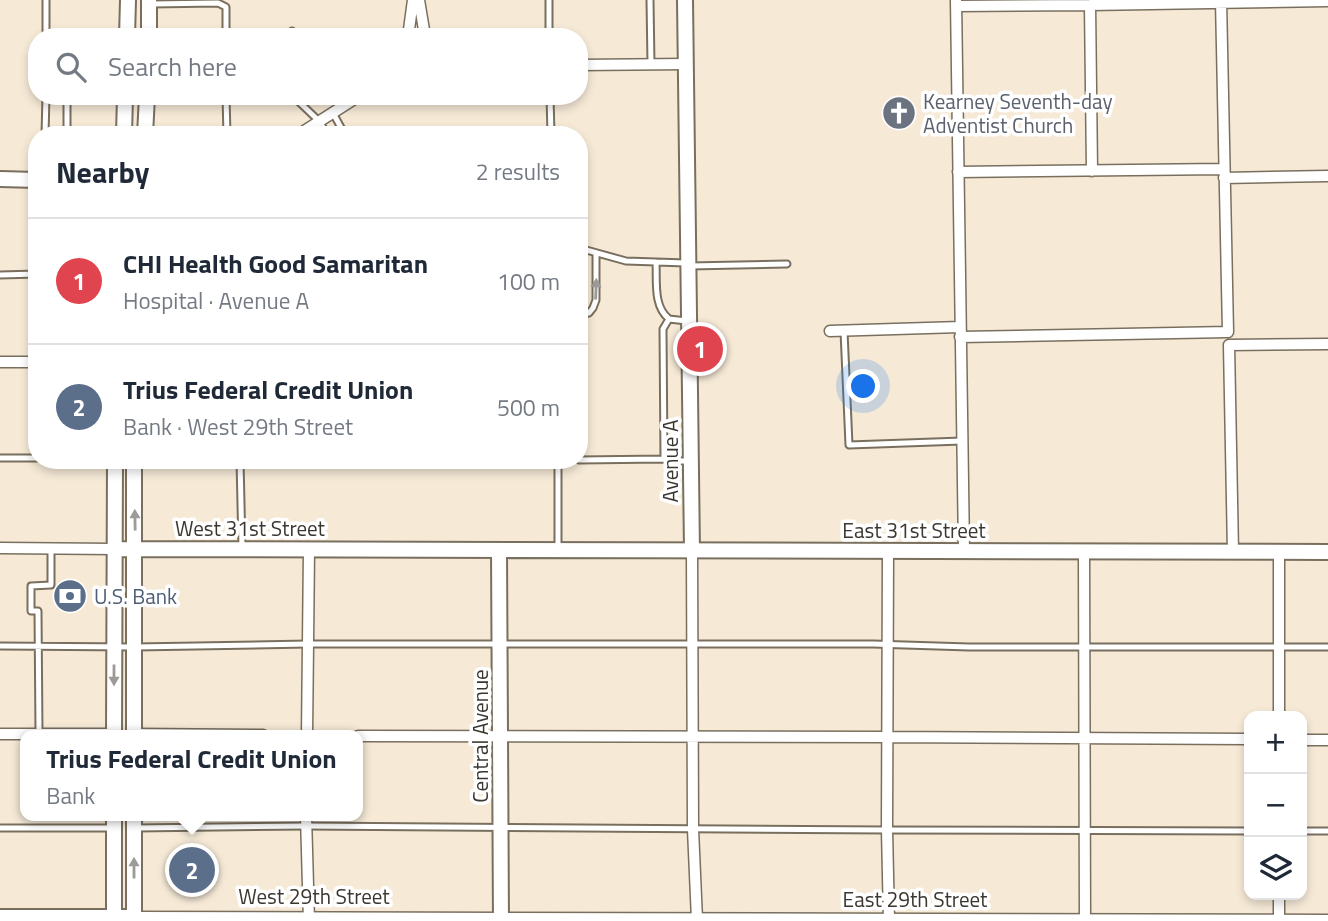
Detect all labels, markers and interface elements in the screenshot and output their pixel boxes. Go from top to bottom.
search box [28,28,588,105]
text: Search here [108,47,237,86]
icon: search [52,48,90,86]
place label: Kearney Seventh-day Adventist Church [923,85,1113,141]
church icon: Kearney Seventh-day Adventist Church [880,94,918,132]
text: Nearby [56,149,149,195]
text: 2 results [476,154,560,189]
text: CHI Health Good Samaritan [123,244,428,283]
text: 1 [73,264,85,299]
text: 100 m [497,264,560,299]
one-way arrow [590,278,602,300]
text: Hospital · Avenue A [123,283,309,318]
pin: 1 [677,323,723,375]
your location [846,369,880,403]
text: Trius Federal Credit Union [123,370,413,409]
text: 2 [73,390,85,425]
text: 500 m [497,390,560,425]
text: Bank · West 29th Street [123,409,353,444]
street label: Avenue A [654,419,686,502]
one-way arrow [129,509,140,531]
street label: West 31st Street [175,512,326,544]
street label: East 31st Street [842,514,986,546]
bank icon: U.S. Bank [51,577,89,615]
place label: U.S. Bank [94,580,177,612]
one-way arrow [109,665,120,687]
street label: Central Avenue [464,669,496,803]
map controls [1244,711,1307,900]
button: + [1244,711,1307,774]
popup [20,730,363,821]
text: Trius Federal Credit Union [46,739,337,778]
button: − [1244,774,1307,837]
text: Bank [46,778,95,813]
button: layers [1244,837,1307,900]
pin: 2 [169,844,215,896]
one-way arrow [128,857,140,879]
street label: West 29th Street [238,880,390,912]
street label: East 29th Street [843,883,988,915]

